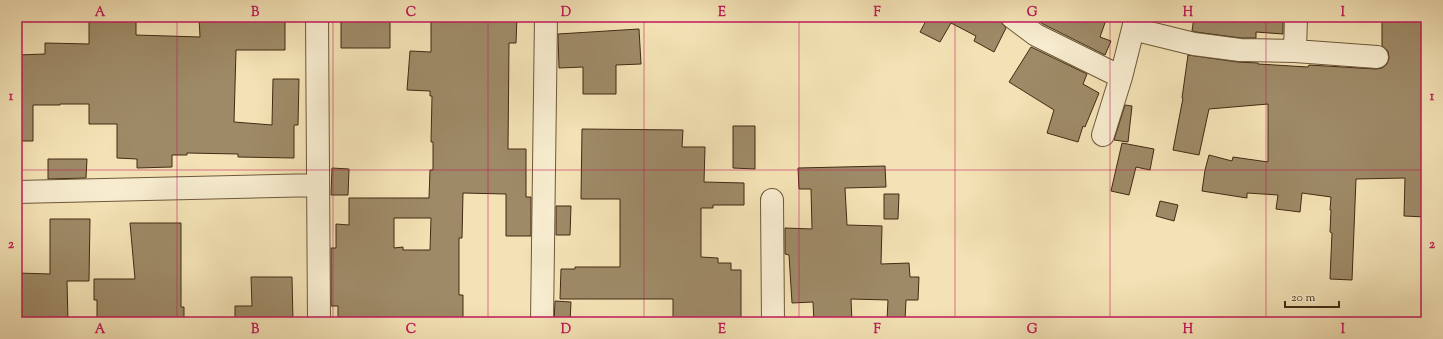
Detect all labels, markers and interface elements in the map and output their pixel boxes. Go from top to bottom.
text: A [95,4,106,22]
text: B [251,4,260,22]
text: C [406,4,416,22]
text: D [561,4,571,22]
text: E [718,4,726,22]
text: F [873,4,881,22]
text: G [1027,4,1038,22]
text: H [1183,4,1194,22]
text: I [1341,4,1346,22]
text: 1 [9,88,14,106]
text: 1 [1430,88,1435,106]
text: 2 [8,236,15,254]
text: 2 [1429,236,1436,254]
scale bar [1285,283,1339,309]
text: 20 m [1291,289,1316,307]
text: A [95,321,106,339]
text: B [251,321,260,339]
text: C [406,321,416,339]
text: D [561,321,571,339]
text: E [718,321,726,339]
text: F [873,321,881,339]
text: G [1027,321,1038,339]
text: H [1183,321,1194,339]
text: I [1341,321,1346,339]

